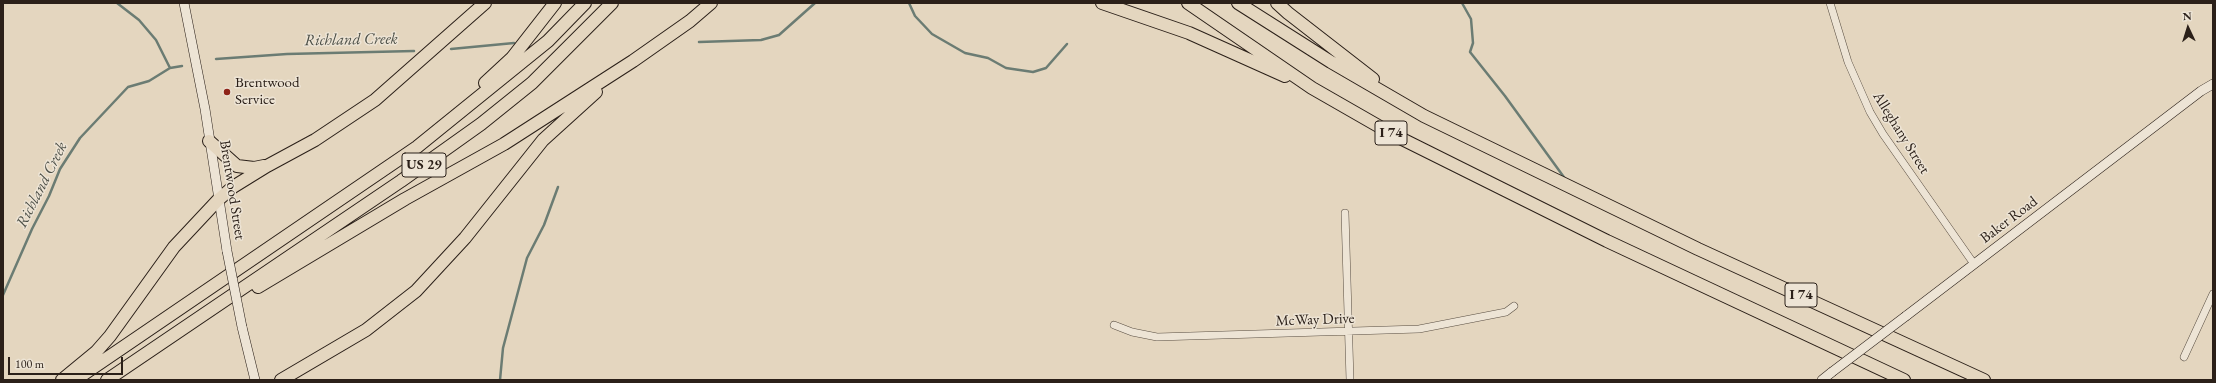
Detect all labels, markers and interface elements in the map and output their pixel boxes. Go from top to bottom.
north arrow [2168,8,2208,48]
text: N [2182,9,2192,23]
water label: Richland Creek [304,30,398,50]
place label: Brentwood Service [235,74,300,109]
marker: Brentwood Service [222,87,232,97]
street label: Alleghany Street [1869,89,1933,177]
road number: I 74 [1375,121,1407,145]
water label: Richland Creek [12,139,72,231]
street label: Brentwood Street [215,139,249,241]
road number: US 29 [402,153,446,177]
street label: Baker Road [1977,193,2041,247]
road number: I 74 [1785,283,1817,307]
street label: McWay Drive [1275,310,1355,330]
scale bar [10,349,125,375]
text: 100 m [15,356,44,372]

